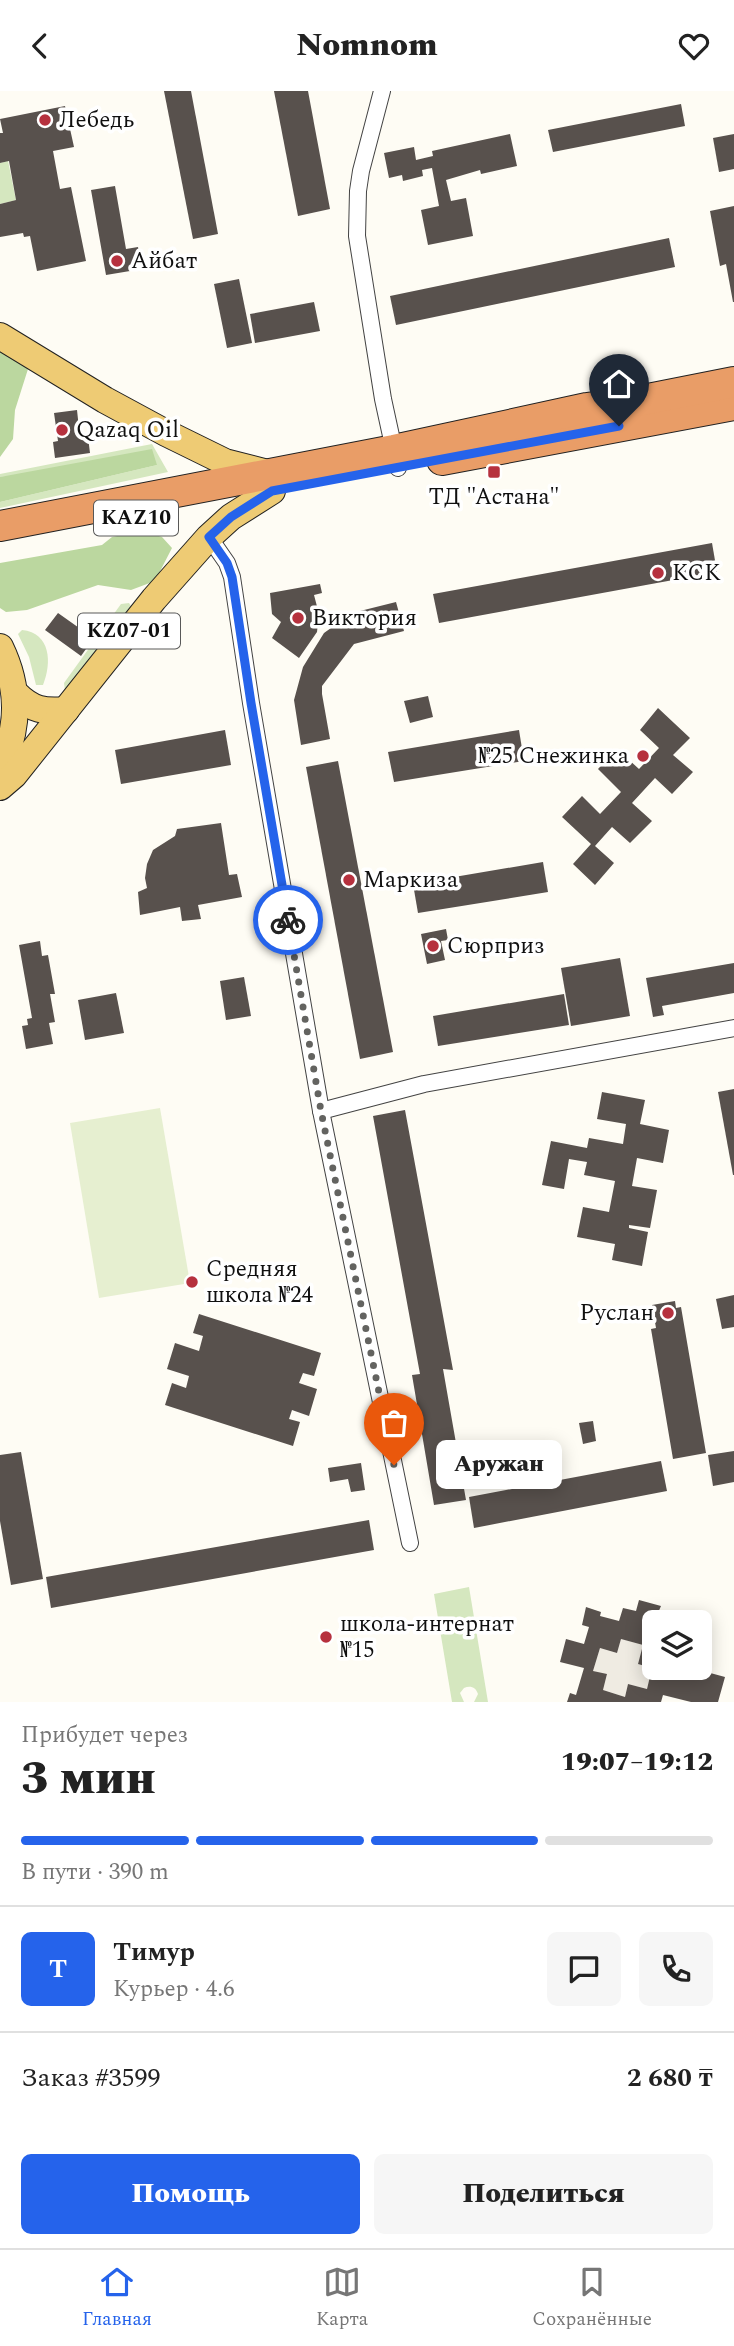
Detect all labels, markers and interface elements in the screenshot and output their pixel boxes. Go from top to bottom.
text: Nomnom [296,21,438,70]
icon: back [21,27,59,65]
icon: heart [675,27,713,65]
place label: Лебедь [59,103,134,138]
marker: Лебедь [37,112,53,128]
place label: Айбат [131,244,197,279]
marker: Айбат [109,253,125,269]
pin [589,354,649,426]
icon: home [600,365,638,403]
place label: Qazaq Oil [76,413,179,448]
marker: Qazaq Oil [54,422,70,438]
marker: ТД "Астана" [486,464,502,480]
place label: ТД "Астана" [428,480,560,515]
road number: KAZ10 [94,501,178,535]
place label: КСК [672,556,721,591]
marker: КСК [650,565,666,581]
place label: Виктория [312,601,417,636]
marker: Виктория [290,610,306,626]
road number: KZ07-01 [78,613,180,649]
place label: №25 Снежинка [478,739,629,774]
marker: №25 Снежинка [635,748,651,764]
place label: Маркиза [363,863,458,898]
marker: Маркиза [341,872,357,888]
courier [253,885,323,955]
icon: bike [269,901,307,939]
place label: Сюрприз [447,929,544,964]
marker: Сюрприз [425,938,441,954]
place label: Средняя школа №24 [206,1252,314,1313]
marker: Средняя школа №24 [184,1274,200,1290]
place label: Руслан [580,1296,654,1331]
marker: Руслан [660,1305,676,1321]
pin [364,1393,424,1465]
icon: bag [375,1404,413,1442]
callout: Аружан [436,1441,562,1489]
text: Аружан [454,1447,544,1482]
place label: школа-интернат №15 [340,1607,514,1668]
map controls [642,1610,712,1680]
button: layers [642,1610,712,1680]
marker: школа-интернат №15 [318,1629,334,1645]
text: Прибудет через [21,1718,188,1753]
text: 19:07–19:12 [561,1742,713,1782]
text: 3 мин [21,1744,156,1814]
text: В пути · 390 m [21,1855,169,1890]
text: Тимур [113,1932,195,1972]
button: chat [547,1932,621,2006]
button: phone [639,1932,713,2006]
text: Т [49,1949,67,1989]
text: Курьер · 4.6 [113,1972,235,2007]
text: Заказ #3599 [21,2058,160,2098]
text: 2 680 ₸ [627,2058,713,2098]
button: Помощь [21,2154,360,2234]
button: Поделиться [374,2154,713,2234]
tab: Главная [82,2263,152,2334]
tab: Карта [316,2263,368,2334]
tab: Сохранённые [532,2263,652,2334]

